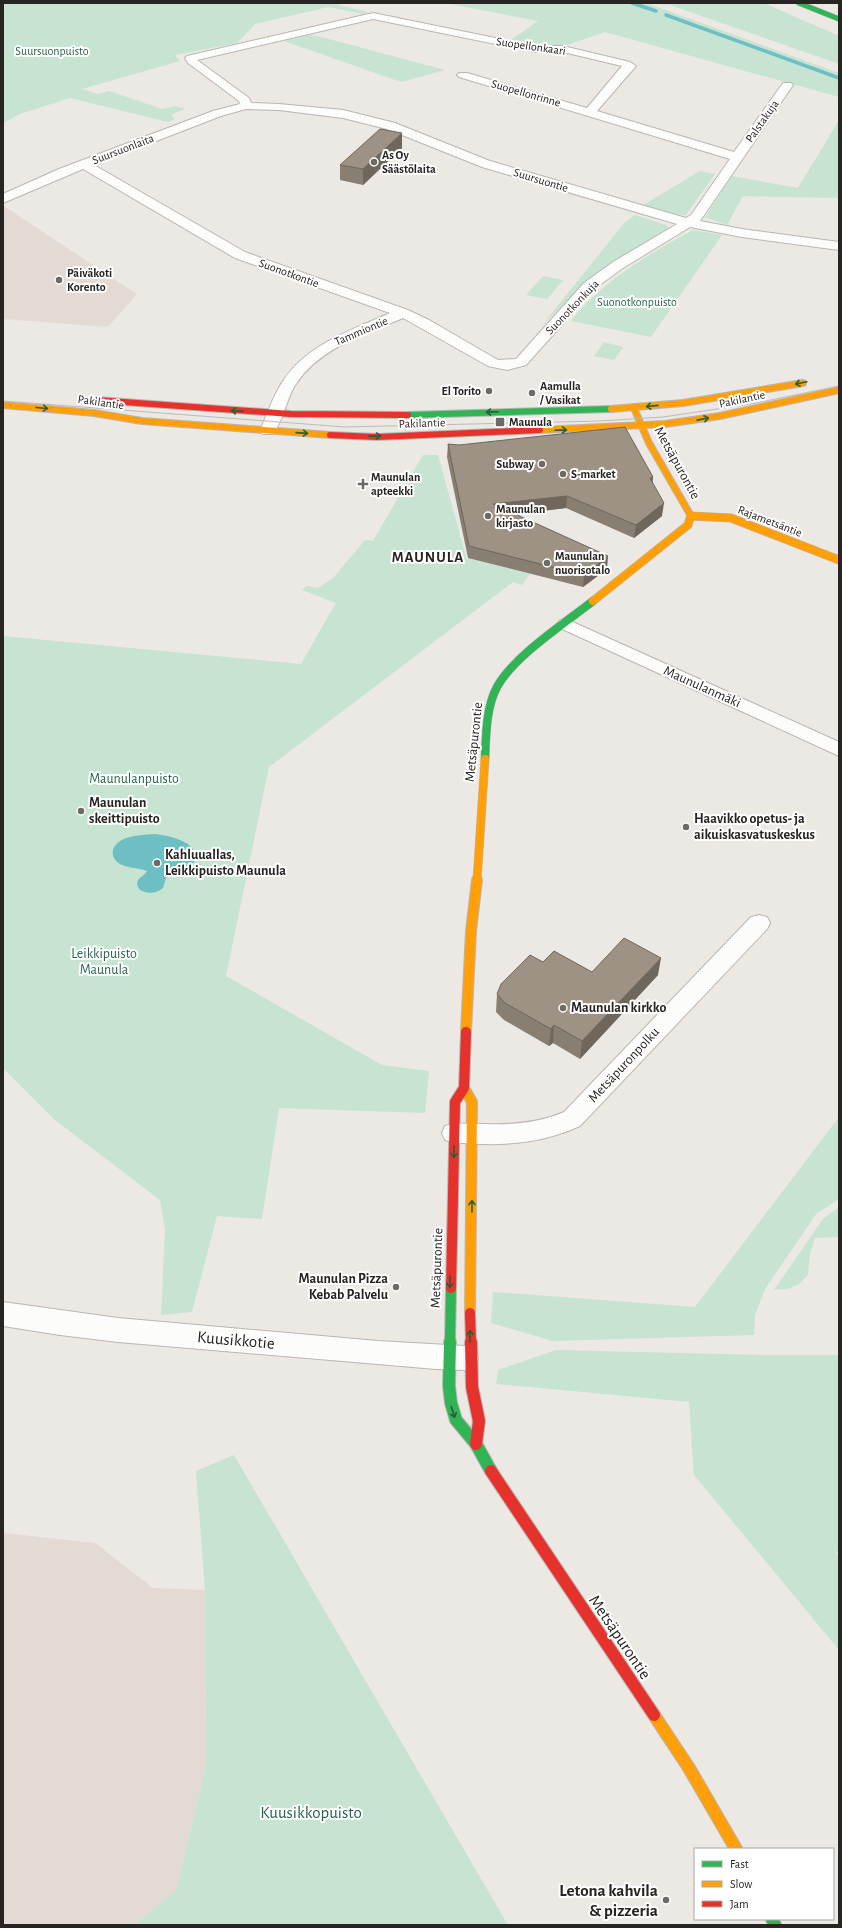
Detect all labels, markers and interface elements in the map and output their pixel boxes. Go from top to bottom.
street label: Suopellonkaari [495,35,567,57]
park label: Suursuonpuisto [15,45,89,57]
street label: Suopellonrinne [490,77,562,109]
street label: Palstakuja [743,97,782,145]
street label: Suursuonlaita [91,132,156,166]
place label: As Oy Säästölaita [382,149,436,175]
marker: As Oy Säästölaita [369,157,379,167]
street label: Suursuontie [512,166,570,194]
street label: Suonotkontie [257,257,321,289]
place label: Päiväkoti Korento [67,267,112,293]
marker: Päiväkoti Korento [54,275,64,285]
street label: Suonotkonkuja [543,277,602,337]
park label: Suonotkonpuisto [597,296,677,308]
street label: Tammiontie [333,314,389,348]
one-way arrow [795,379,808,387]
place label: Aamulla / Vasikat [539,380,581,406]
place label: El Torito [441,385,481,397]
marker: El Torito [484,386,494,396]
marker: Aamulla / Vasikat [527,388,537,398]
street label: Pakilantie [718,388,766,410]
street label: Pakilantie [77,393,125,411]
one-way arrow [646,403,659,410]
one-way arrow [35,405,48,412]
one-way arrow [231,407,244,414]
one-way arrow [486,409,499,416]
one-way arrow [697,415,710,423]
street label: Pakilantie [398,416,446,430]
marker: Maunula [494,416,506,428]
place label: Maunula [509,416,552,428]
street label: Metsäpurontie [651,425,703,501]
one-way arrow [554,426,567,434]
one-way arrow [295,429,308,436]
one-way arrow [368,432,381,440]
place label: Subway [496,458,535,471]
marker: Subway [537,459,547,469]
place label: S-market [571,468,616,480]
marker: S-market [558,469,568,479]
place label: Maunulan apteekki [371,471,420,497]
marker: Maunulan apteekki [358,479,368,489]
place label: Maunulan kirjasto [496,503,545,530]
street label: Rajametsäntie [736,503,804,540]
marker: Maunulan kirjasto [483,511,493,521]
district label: MAUNULA [392,550,464,565]
place label: Maunulan nuorisotalo [555,550,610,576]
marker: Maunulan nuorisotalo [542,558,552,568]
street label: Maunulanmäki [661,664,743,710]
street label: Metsäpurontie [463,701,485,783]
park label: Maunulanpuisto [89,772,179,786]
place label: Maunulan skeittipuisto [89,796,160,826]
marker: Maunulan skeittipuisto [76,806,86,816]
place label: Haavikko opetus- ja aikuiskasvatuskeskus [694,812,815,842]
marker: Haavikko opetus- ja aikuiskasvatuskeskus [681,822,691,832]
place label: Kahluuallas, Leikkipuisto Maunula [165,848,286,878]
marker: Kahluuallas, Leikkipuisto Maunula [152,858,162,868]
park label: Leikkipuisto Maunula [71,947,137,977]
place label: Maunulan kirkko [571,1001,667,1015]
marker: Maunulan kirkko [558,1003,568,1013]
street label: Metsäpuronpolku [586,1025,662,1105]
one-way arrow [450,1145,458,1158]
one-way arrow [468,1200,476,1213]
street label: Metsäpurontie [429,1228,445,1308]
place label: Maunulan Pizza Kebab Palvelu [298,1272,389,1302]
one-way arrow [446,1275,454,1288]
marker: Maunulan Pizza Kebab Palvelu [391,1282,401,1292]
street label: Kuusikkotie [197,1328,276,1352]
one-way arrow [466,1330,474,1343]
one-way arrow [450,1405,457,1418]
street label: Metsäpurontie [586,1592,654,1682]
park label: Kuusikkopuisto [260,1804,362,1821]
legend [694,1848,834,1920]
text: Fast [730,1858,749,1870]
text: Slow [730,1878,752,1890]
place label: Letona kahvila & pizzeria [559,1882,658,1919]
marker: Letona kahvila & pizzeria [661,1895,671,1905]
text: Jam [730,1898,749,1910]

